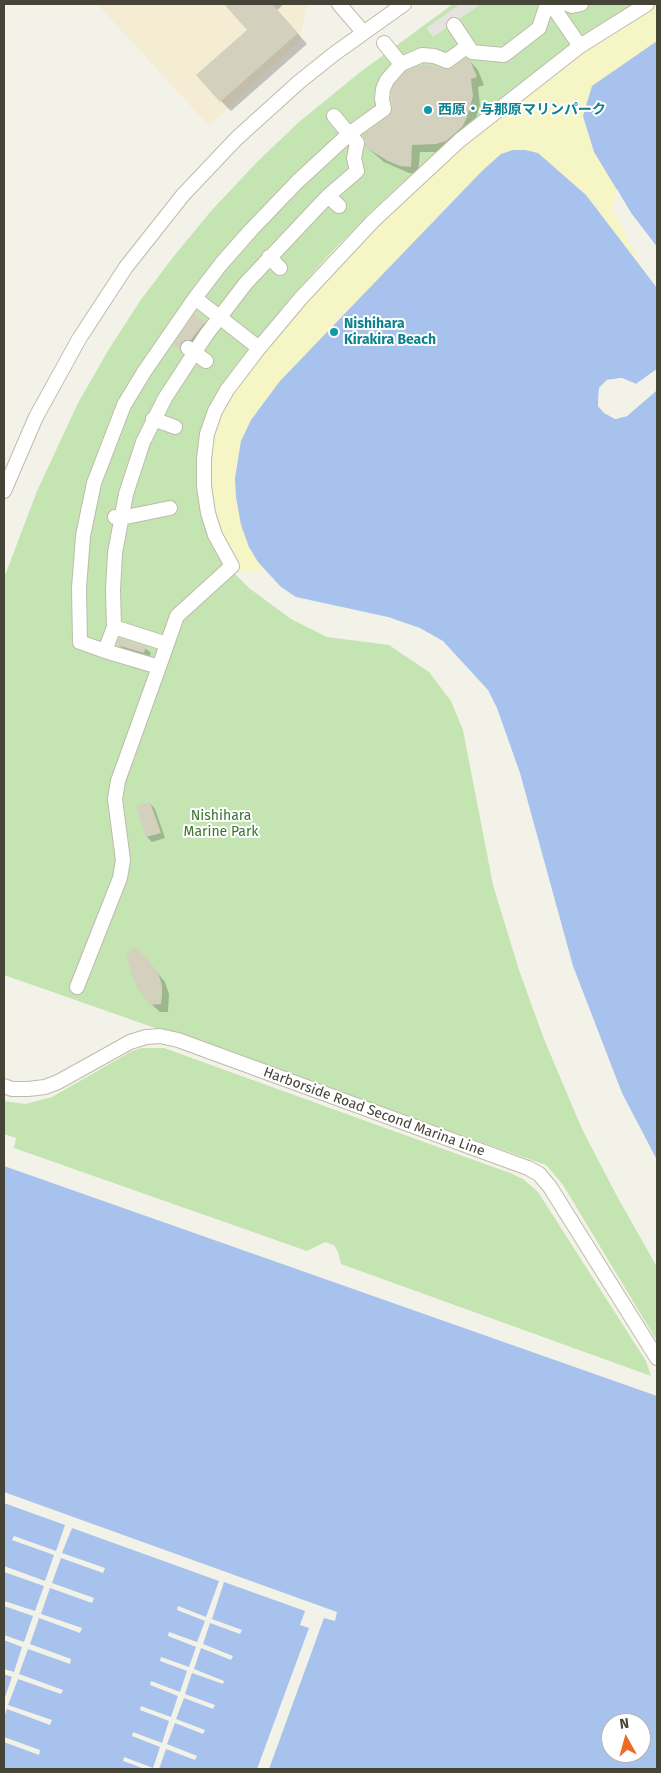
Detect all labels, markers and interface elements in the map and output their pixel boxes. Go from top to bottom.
place label: 西原・与那原マリンパーク [438,102,606,118]
marker: 西原・与那原マリンパーク [422,104,434,116]
place label: Nishihara Kirakira Beach [344,316,436,348]
marker: Nishihara Kirakira Beach [328,326,340,338]
park label: Nishihara Marine Park [184,808,258,840]
street label: Harborside Road Second Marina Line [261,1064,487,1160]
north arrow [601,1713,651,1763]
text: N [619,1715,630,1733]

